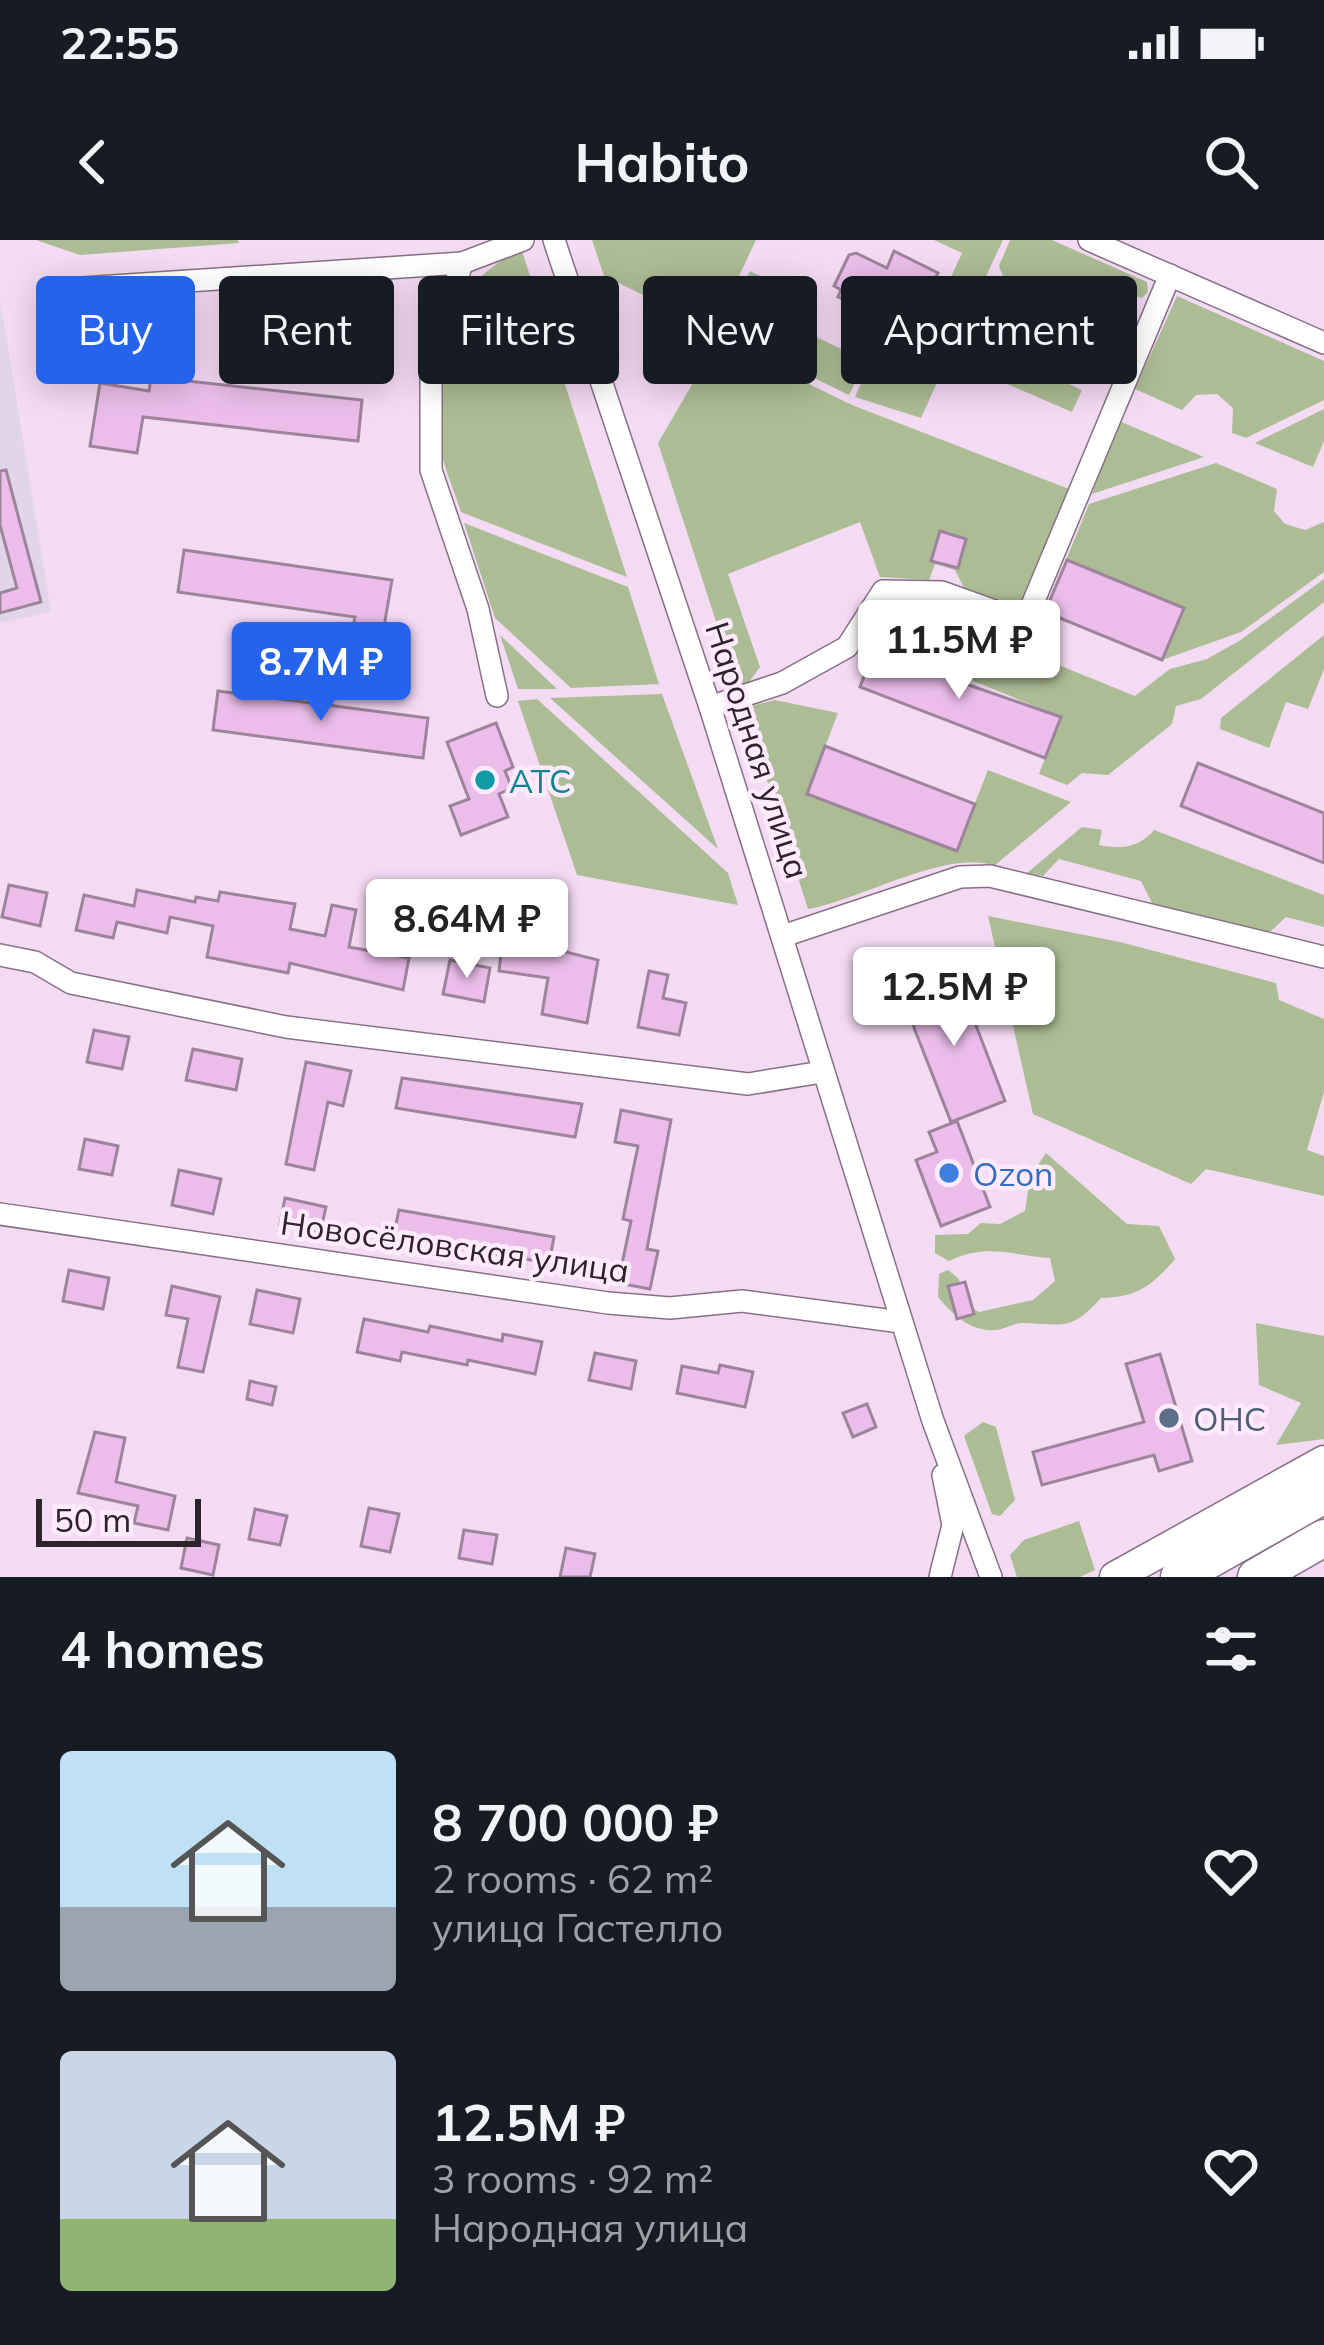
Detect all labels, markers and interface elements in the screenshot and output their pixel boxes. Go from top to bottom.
text: 22:55 [60,14,179,70]
text: Habito [574,128,750,196]
icon: back [60,129,126,195]
icon: search [1198,129,1264,195]
chip: Buy [36,276,195,384]
chip: Rent [219,276,394,384]
chip: Filters [418,276,619,384]
chip: New [643,276,817,384]
chip: Apartment [841,276,1137,384]
pin: 11.5M ₽ [848,600,1070,702]
text: 11.5M ₽ [885,614,1033,663]
street label: Народная улица [697,616,819,884]
pin: 8.7M ₽ [223,622,419,724]
text: 8.7M ₽ [259,636,383,685]
place label: АТС [509,760,572,801]
marker: АТС [472,767,498,793]
pin: 8.64M ₽ [356,879,578,981]
text: 8.64M ₽ [393,893,541,942]
pin: 12.5M ₽ [843,947,1065,1049]
text: 12.5M ₽ [880,961,1028,1010]
place label: Ozon [973,1153,1053,1194]
marker: Ozon [936,1160,962,1186]
street label: Новосёловская улица [278,1201,632,1291]
place label: ОНС [1193,1398,1266,1439]
marker: ОНС [1156,1405,1182,1431]
scale bar [36,1493,201,1546]
text: 50 m [54,1499,131,1540]
icon: filters [1198,1616,1264,1682]
text: 4 homes [60,1617,265,1681]
text: 8 700 000 ₽ [432,1790,719,1854]
icon: home [156,1799,300,1943]
icon: heart [1198,1838,1264,1904]
text: 2 rooms · 62 m² [432,1854,713,1903]
text: улица Гастелло [432,1903,723,1952]
text: 12.5M ₽ [432,2090,625,2154]
icon: home [156,2099,300,2243]
icon: heart [1198,2138,1264,2204]
text: 3 rooms · 92 m² [432,2154,713,2203]
text: Народная улица [432,2203,748,2252]

